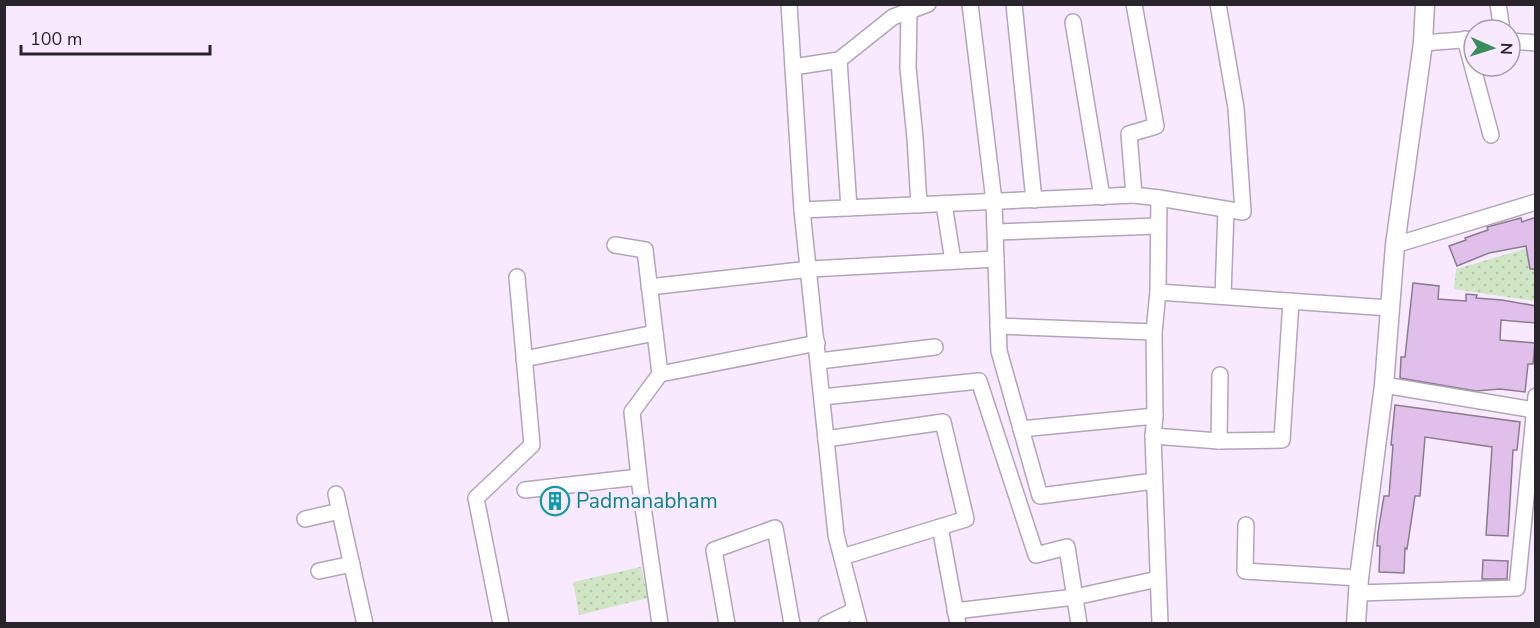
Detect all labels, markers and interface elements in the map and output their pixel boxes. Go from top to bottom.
scale bar [21,18,210,56]
north arrow [1462,18,1522,78]
text: 100 m [30,27,82,51]
text: N [1495,42,1517,55]
building icon: Padmanabham [539,485,571,517]
place label: Padmanabham [576,487,718,515]

